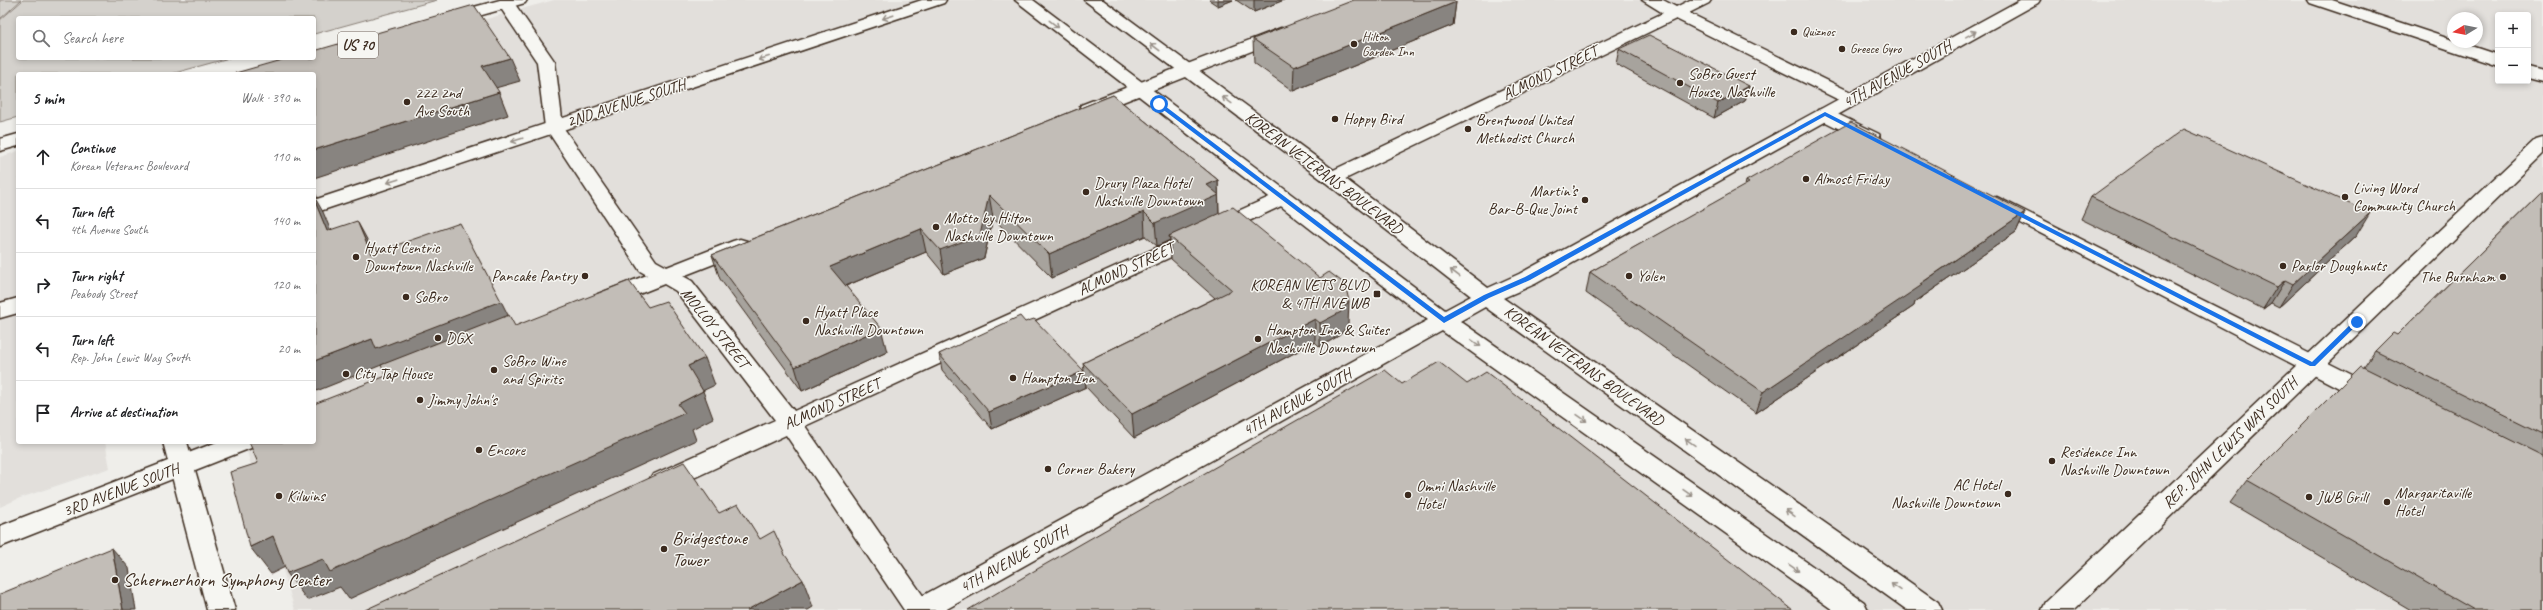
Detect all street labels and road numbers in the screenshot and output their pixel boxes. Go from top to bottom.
road number: US 70 [338,32,378,58]
street label: 4TH AVENUE SOUTH [1839,34,1957,112]
street label: ALMOND STREET [1499,40,1604,105]
street label: 2ND AVENUE SOUTH [564,73,691,132]
street label: KOREAN VETERANS BOULEVARD [1241,107,1408,240]
street label: ALMOND STREET [1075,237,1180,300]
street label: MOLLOY STREET [676,284,756,375]
street label: KOREAN VETERANS BOULEVARD [1500,301,1669,432]
street label: 4TH AVENUE SOUTH [1239,362,1357,440]
street label: REP. JOHN LEWIS WAY SOUTH [2158,371,2304,513]
street label: ALMOND STREET [781,372,887,434]
street label: 3RD AVENUE SOUTH [60,458,185,521]
street label: 4TH AVENUE SOUTH [956,519,1074,597]

